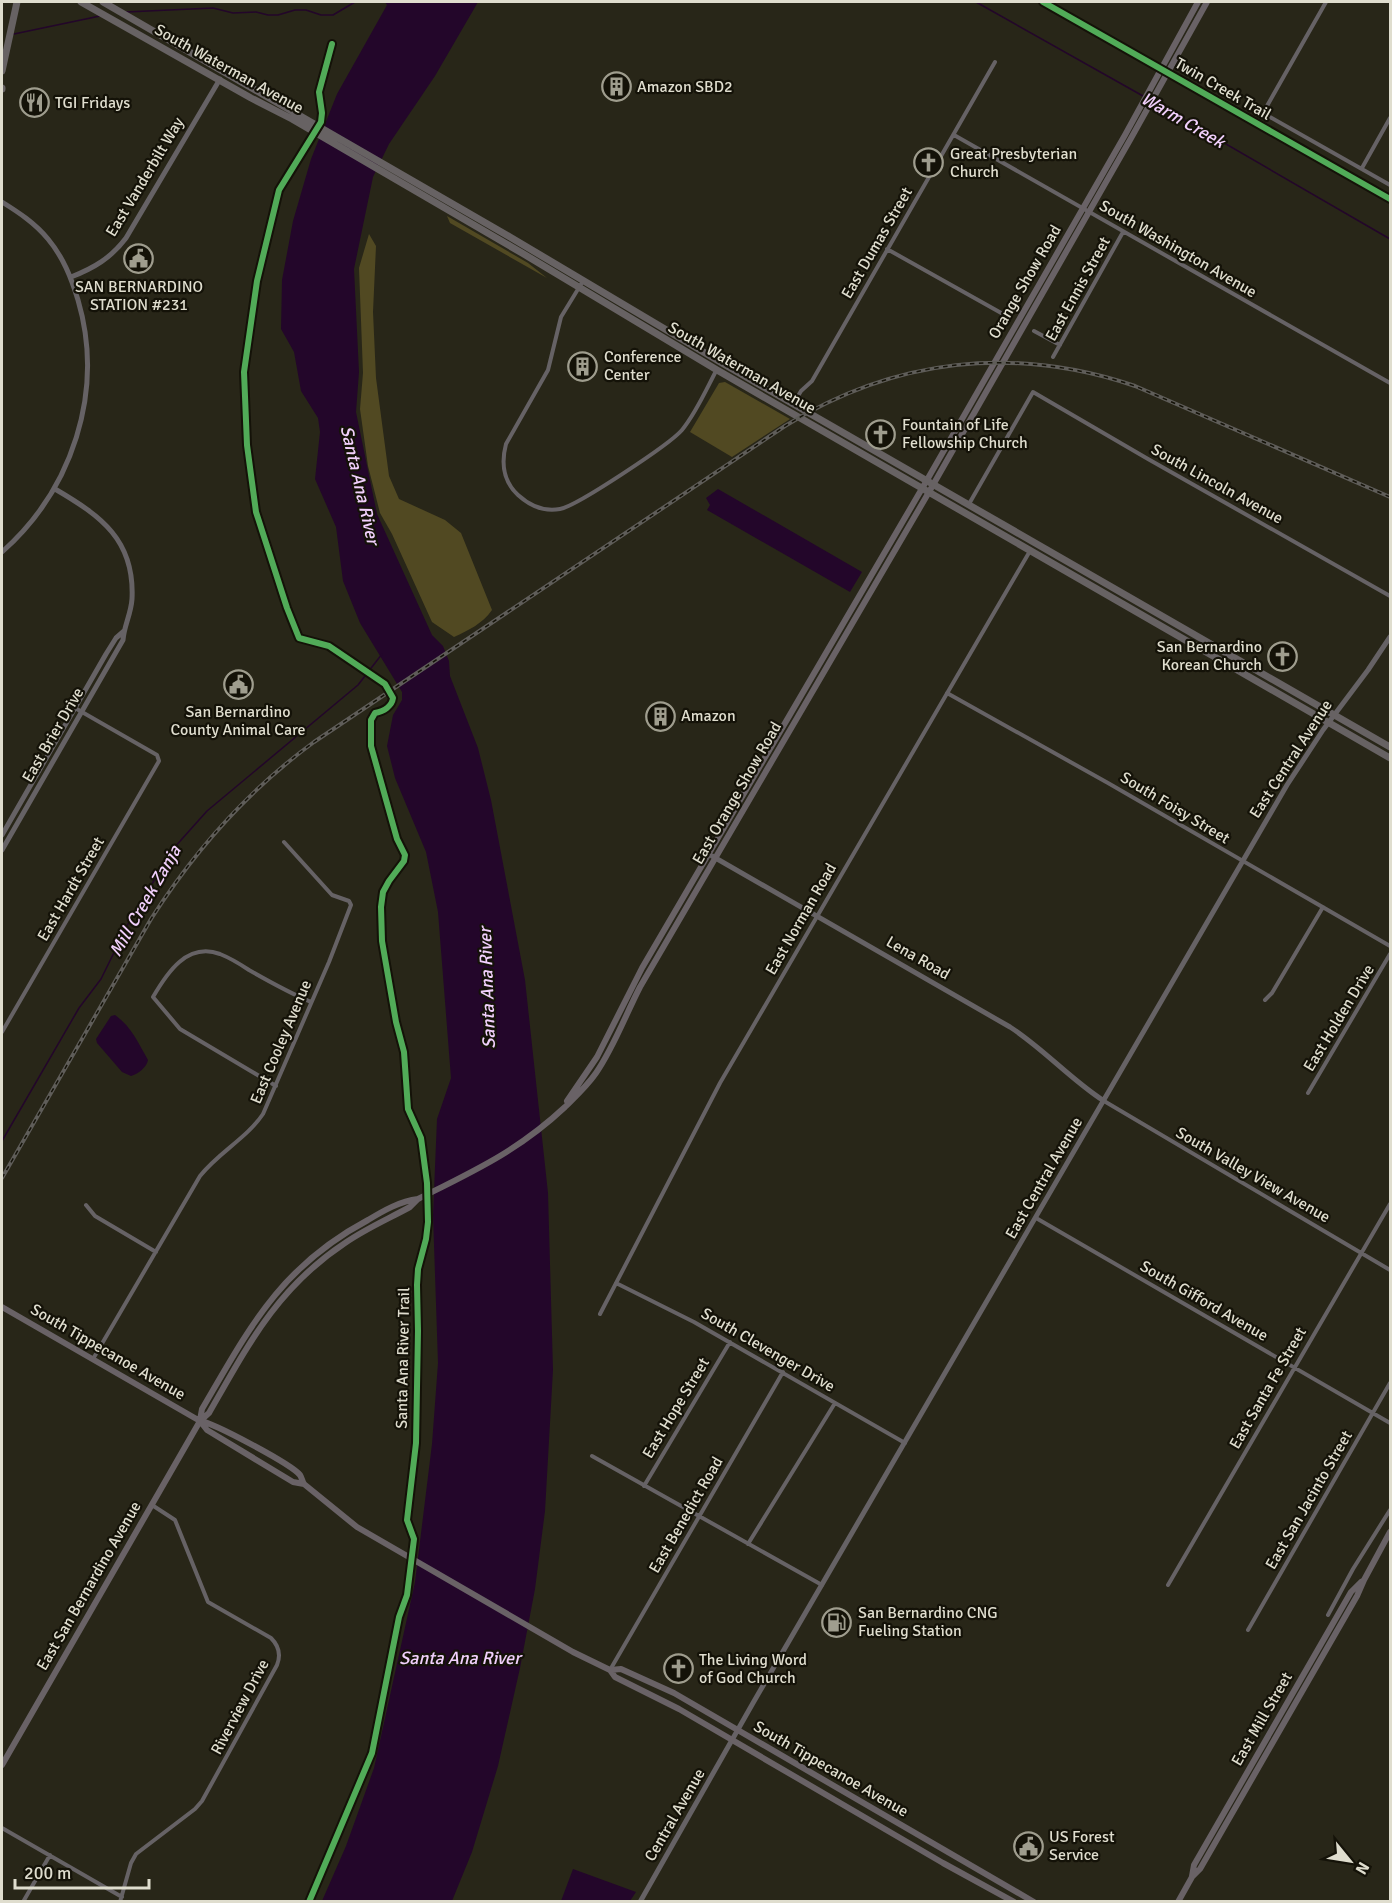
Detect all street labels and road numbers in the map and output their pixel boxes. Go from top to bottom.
street label: South Waterman Avenue [151,20,307,118]
street label: Twin Creek Trail [1171,53,1275,125]
street label: East Vanderbilt Way [101,113,189,240]
street label: East Dumas Street [837,183,917,302]
street label: South Washington Avenue [1096,196,1260,302]
street label: Orange Show Road [984,221,1066,343]
street label: East Ennis Street [1041,233,1115,345]
street label: South Waterman Avenue [665,318,819,418]
street label: South Lincoln Avenue [1148,439,1286,529]
street label: East Brier Drive [18,684,88,786]
street label: East Central Avenue [1245,696,1337,822]
street label: East Orange Show Road [688,718,786,868]
street label: South Foisy Street [1117,767,1234,849]
street label: East Hardt Street [33,833,109,945]
street label: East Norman Road [761,860,841,978]
street label: Lena Road [882,932,954,984]
street label: East Holden Drive [1299,961,1379,1075]
street label: East Cooley Avenue [246,977,316,1107]
street label: East Central Avenue [1001,1114,1087,1242]
street label: South Valley View Avenue [1172,1123,1334,1227]
street label: South Gifford Avenue [1136,1256,1272,1346]
street label: Santa Ana River Trail [392,1287,414,1429]
street label: South Tippecanoe Avenue [27,1300,189,1404]
street label: South Clevenger Drive [698,1304,838,1396]
street label: East Santa Fe Street [1225,1323,1311,1452]
street label: East Hope Street [638,1354,714,1462]
street label: East San Jacinto Street [1261,1427,1357,1573]
street label: East Benedict Road [645,1453,727,1577]
street label: East San Bernardino Avenue [32,1498,146,1674]
street label: Riverview Drive [206,1656,274,1758]
street label: East Mill Street [1227,1668,1297,1769]
street label: South Tippecanoe Avenue [750,1717,912,1821]
street label: Central Avenue [640,1765,710,1865]

